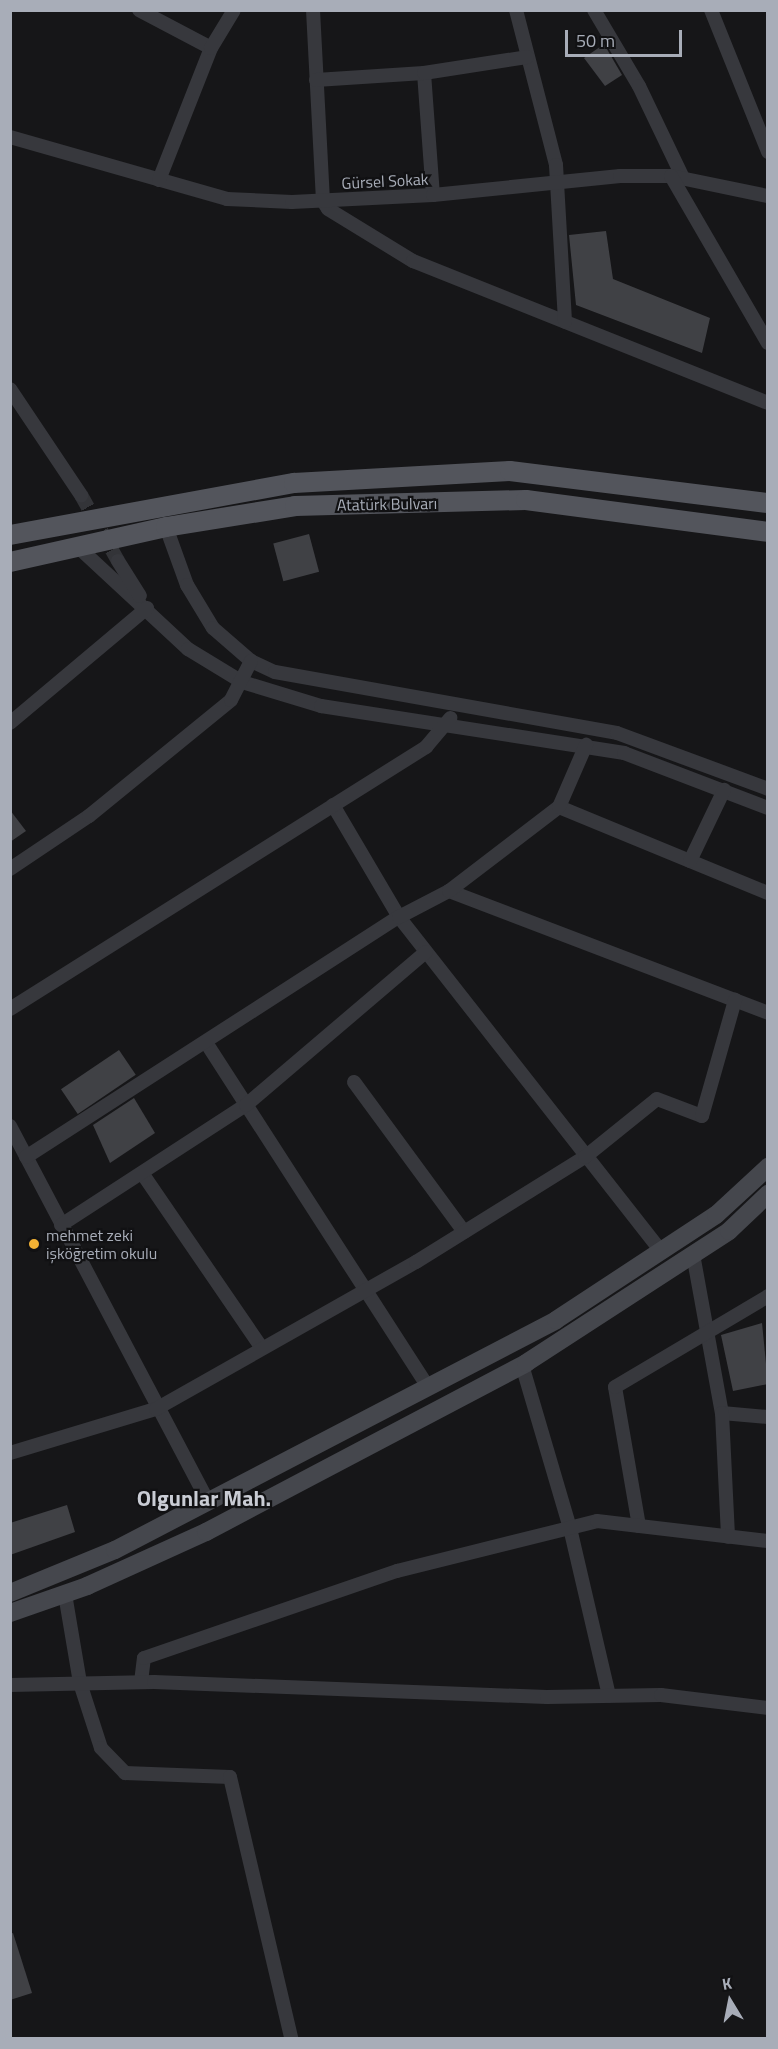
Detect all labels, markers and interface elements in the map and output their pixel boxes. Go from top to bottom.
scale bar [568,18,685,56]
text: 50 m [576,27,615,54]
street label: Gürsel Sokak [341,169,429,193]
street label: Atatürk Bulvarı [337,494,437,514]
place label: mehmet zeki işköğretim okulu [46,1225,157,1263]
marker: mehmet zeki işköğretim okulu [27,1237,41,1251]
district label: Olgunlar Mah. [137,1486,271,1512]
north arrow [700,1971,760,2031]
text: K [720,1971,734,1996]

